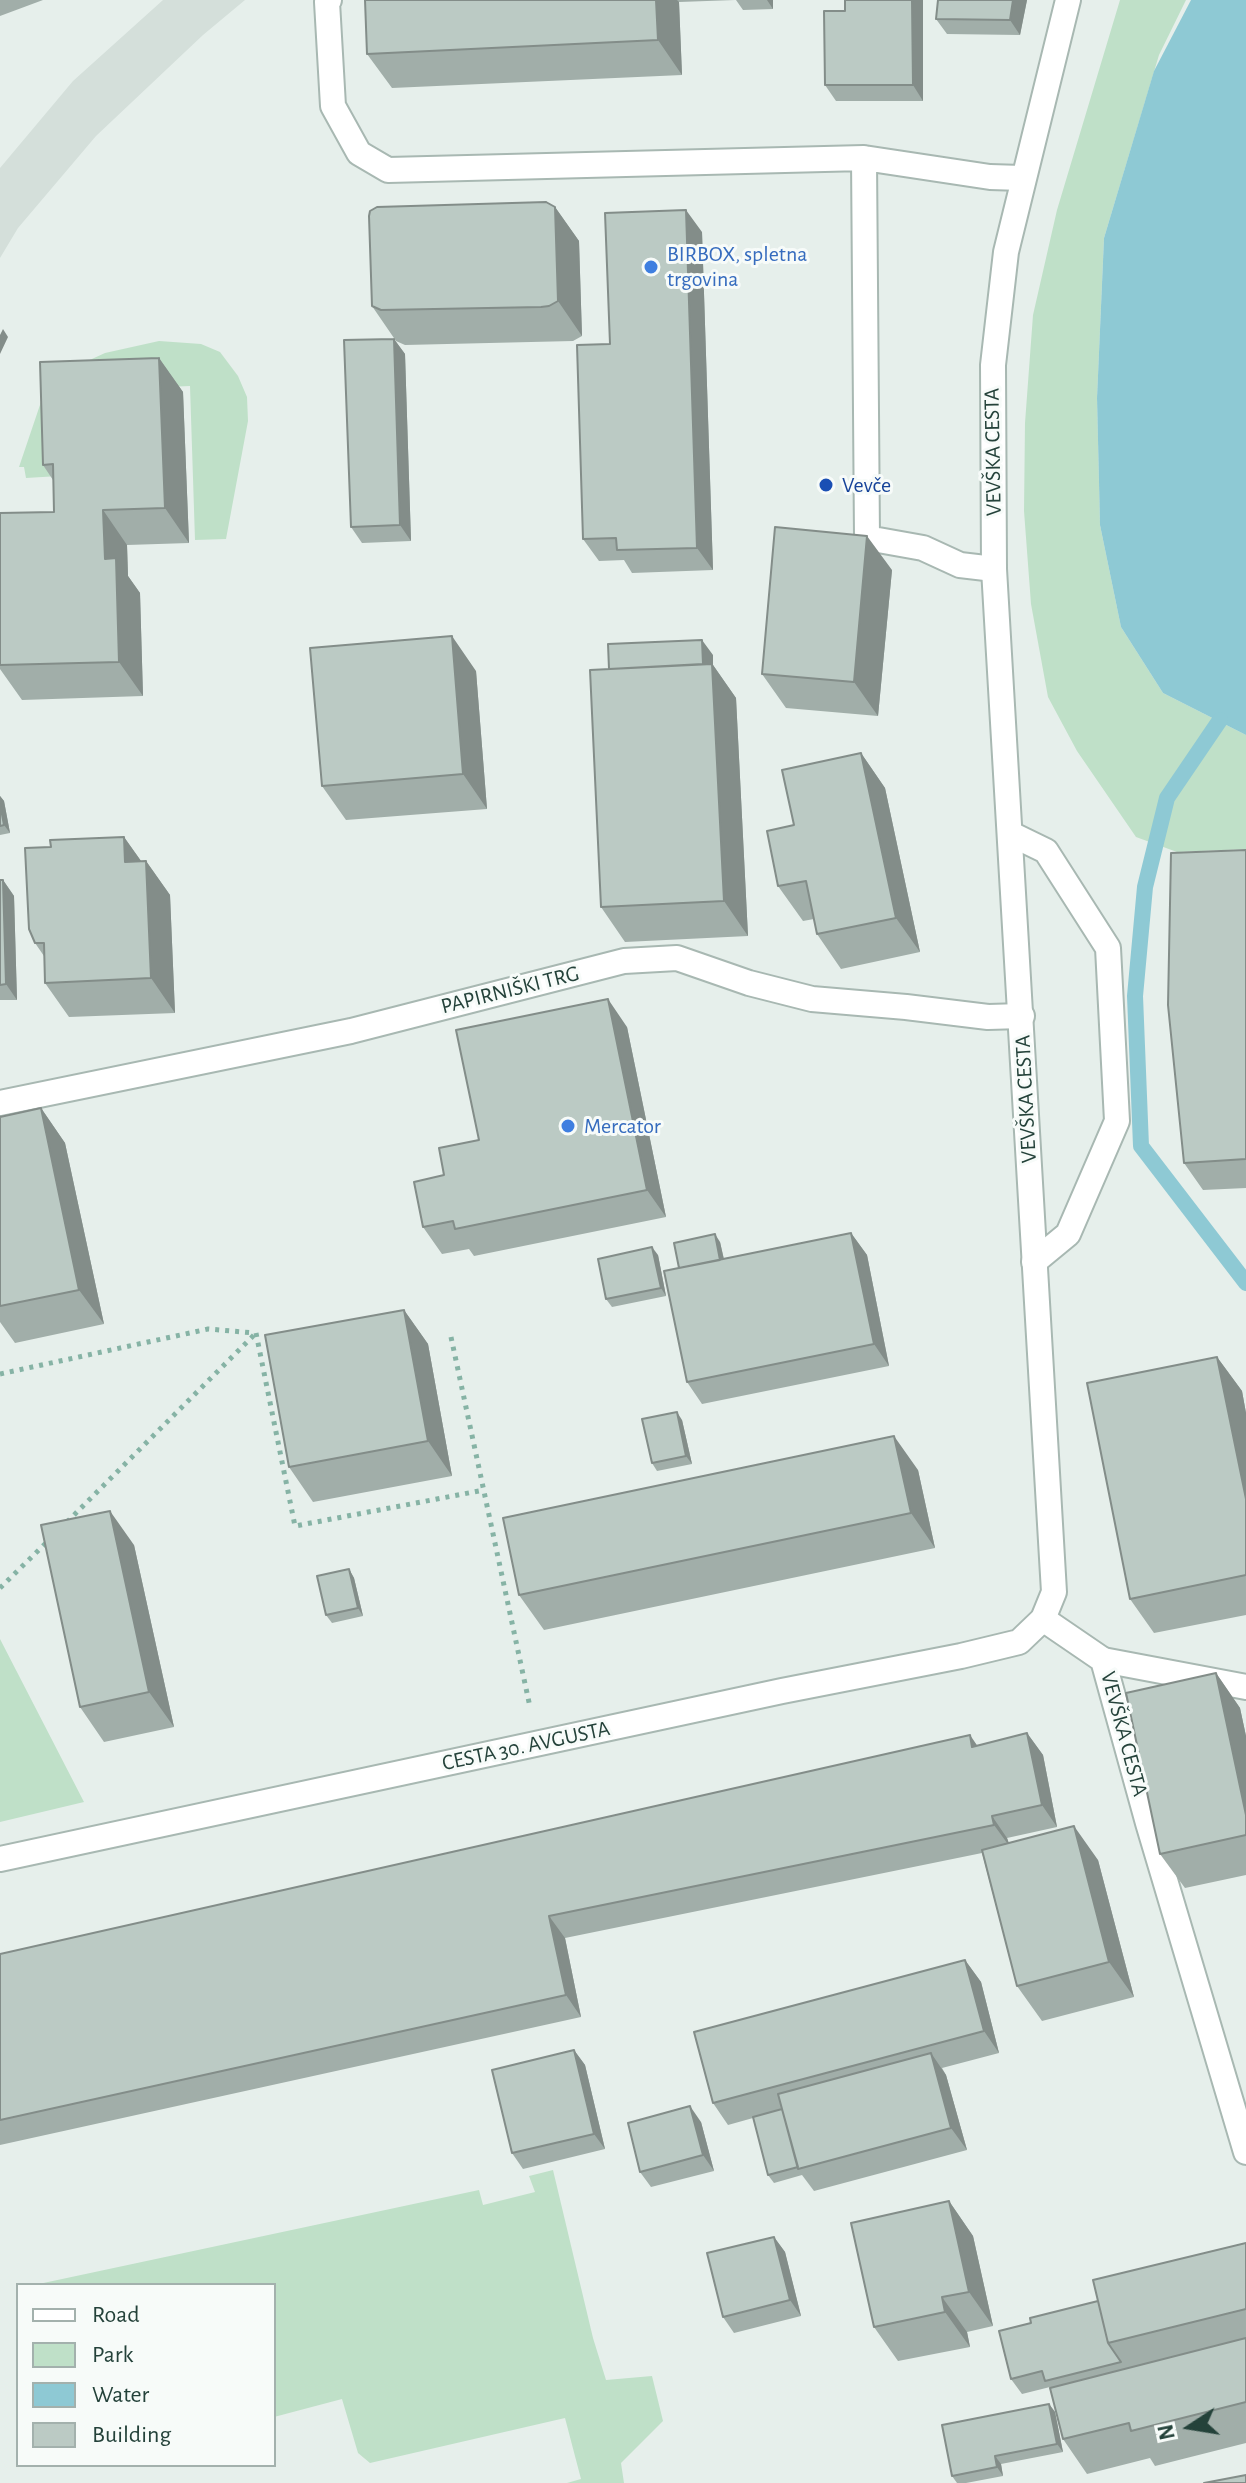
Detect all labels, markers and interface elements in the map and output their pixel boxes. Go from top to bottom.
place label: BIRBOX, spletna trgovina [667,241,807,292]
marker: BIRBOX, spletna trgovina [642,258,660,276]
street label: VEVŠKA CESTA [979,388,1007,516]
place label: Vevče [842,472,891,498]
marker: Vevče [817,476,835,494]
street label: PAPIRNIŠKI TRG [438,960,582,1020]
street label: VEVŠKA CESTA [1009,1034,1043,1164]
place label: Mercator [584,1113,661,1139]
marker: Mercator [559,1117,577,1135]
street label: VEVŠKA CESTA [1095,1669,1153,1799]
street label: CESTA 30. AVGUSTA [440,1715,612,1777]
legend [16,2283,276,2467]
text: Road [92,2303,140,2327]
text: Park [92,2343,133,2367]
text: Water [92,2383,149,2407]
north arrow [1150,2387,1230,2467]
text: N [1154,2422,1179,2442]
text: Building [92,2423,171,2447]

